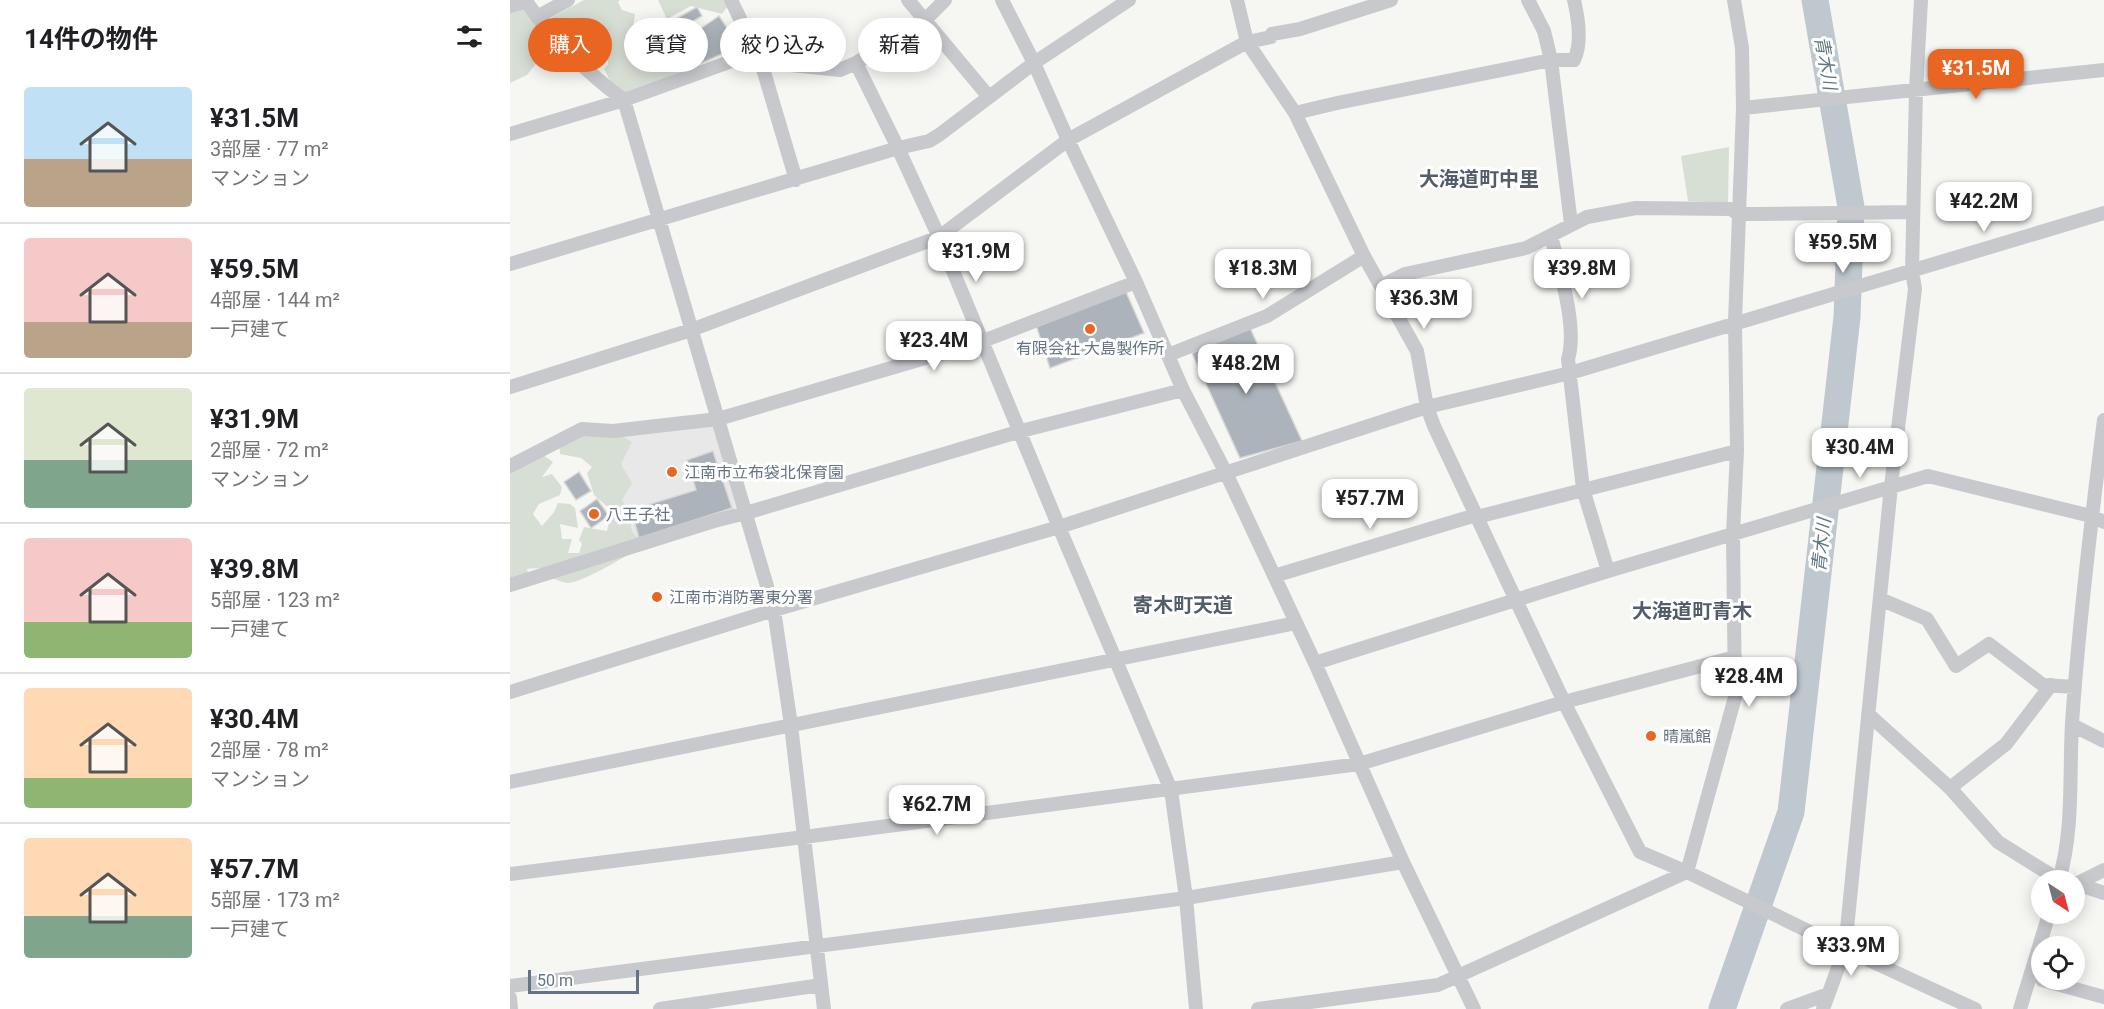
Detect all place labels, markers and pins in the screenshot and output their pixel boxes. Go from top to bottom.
pin: ¥31.5M [1927,49,2025,100]
pin: ¥42.2M [1935,182,2033,233]
pin: ¥59.5M [1794,223,1892,274]
pin: ¥31.9M [927,232,1025,283]
pin: ¥18.3M [1214,249,1312,300]
pin: ¥39.8M [1533,249,1631,300]
pin: ¥36.3M [1375,279,1473,330]
pin: ¥23.4M [885,321,983,372]
marker: 有限会社 大島製作所 [1083,322,1097,336]
place label: 有限会社 大島製作所 [1016,339,1164,358]
pin: ¥48.2M [1197,344,1295,395]
pin: ¥30.4M [1811,428,1909,479]
place label: 江南市立布袋北保育園 [684,463,844,482]
marker: 江南市立布袋北保育園 [665,465,679,479]
pin: ¥57.7M [1321,479,1419,530]
place label: 八王子社 [606,505,670,524]
marker: 八王子社 [587,507,601,521]
place label: 江南市消防署東分署 [669,588,813,607]
marker: 江南市消防署東分署 [650,590,664,604]
pin: ¥28.4M [1700,657,1798,708]
place label: 晴嵐館 [1663,727,1711,746]
marker: 晴嵐館 [1644,729,1658,743]
pin: ¥62.7M [888,785,986,836]
pin: ¥33.9M [1802,926,1900,977]

